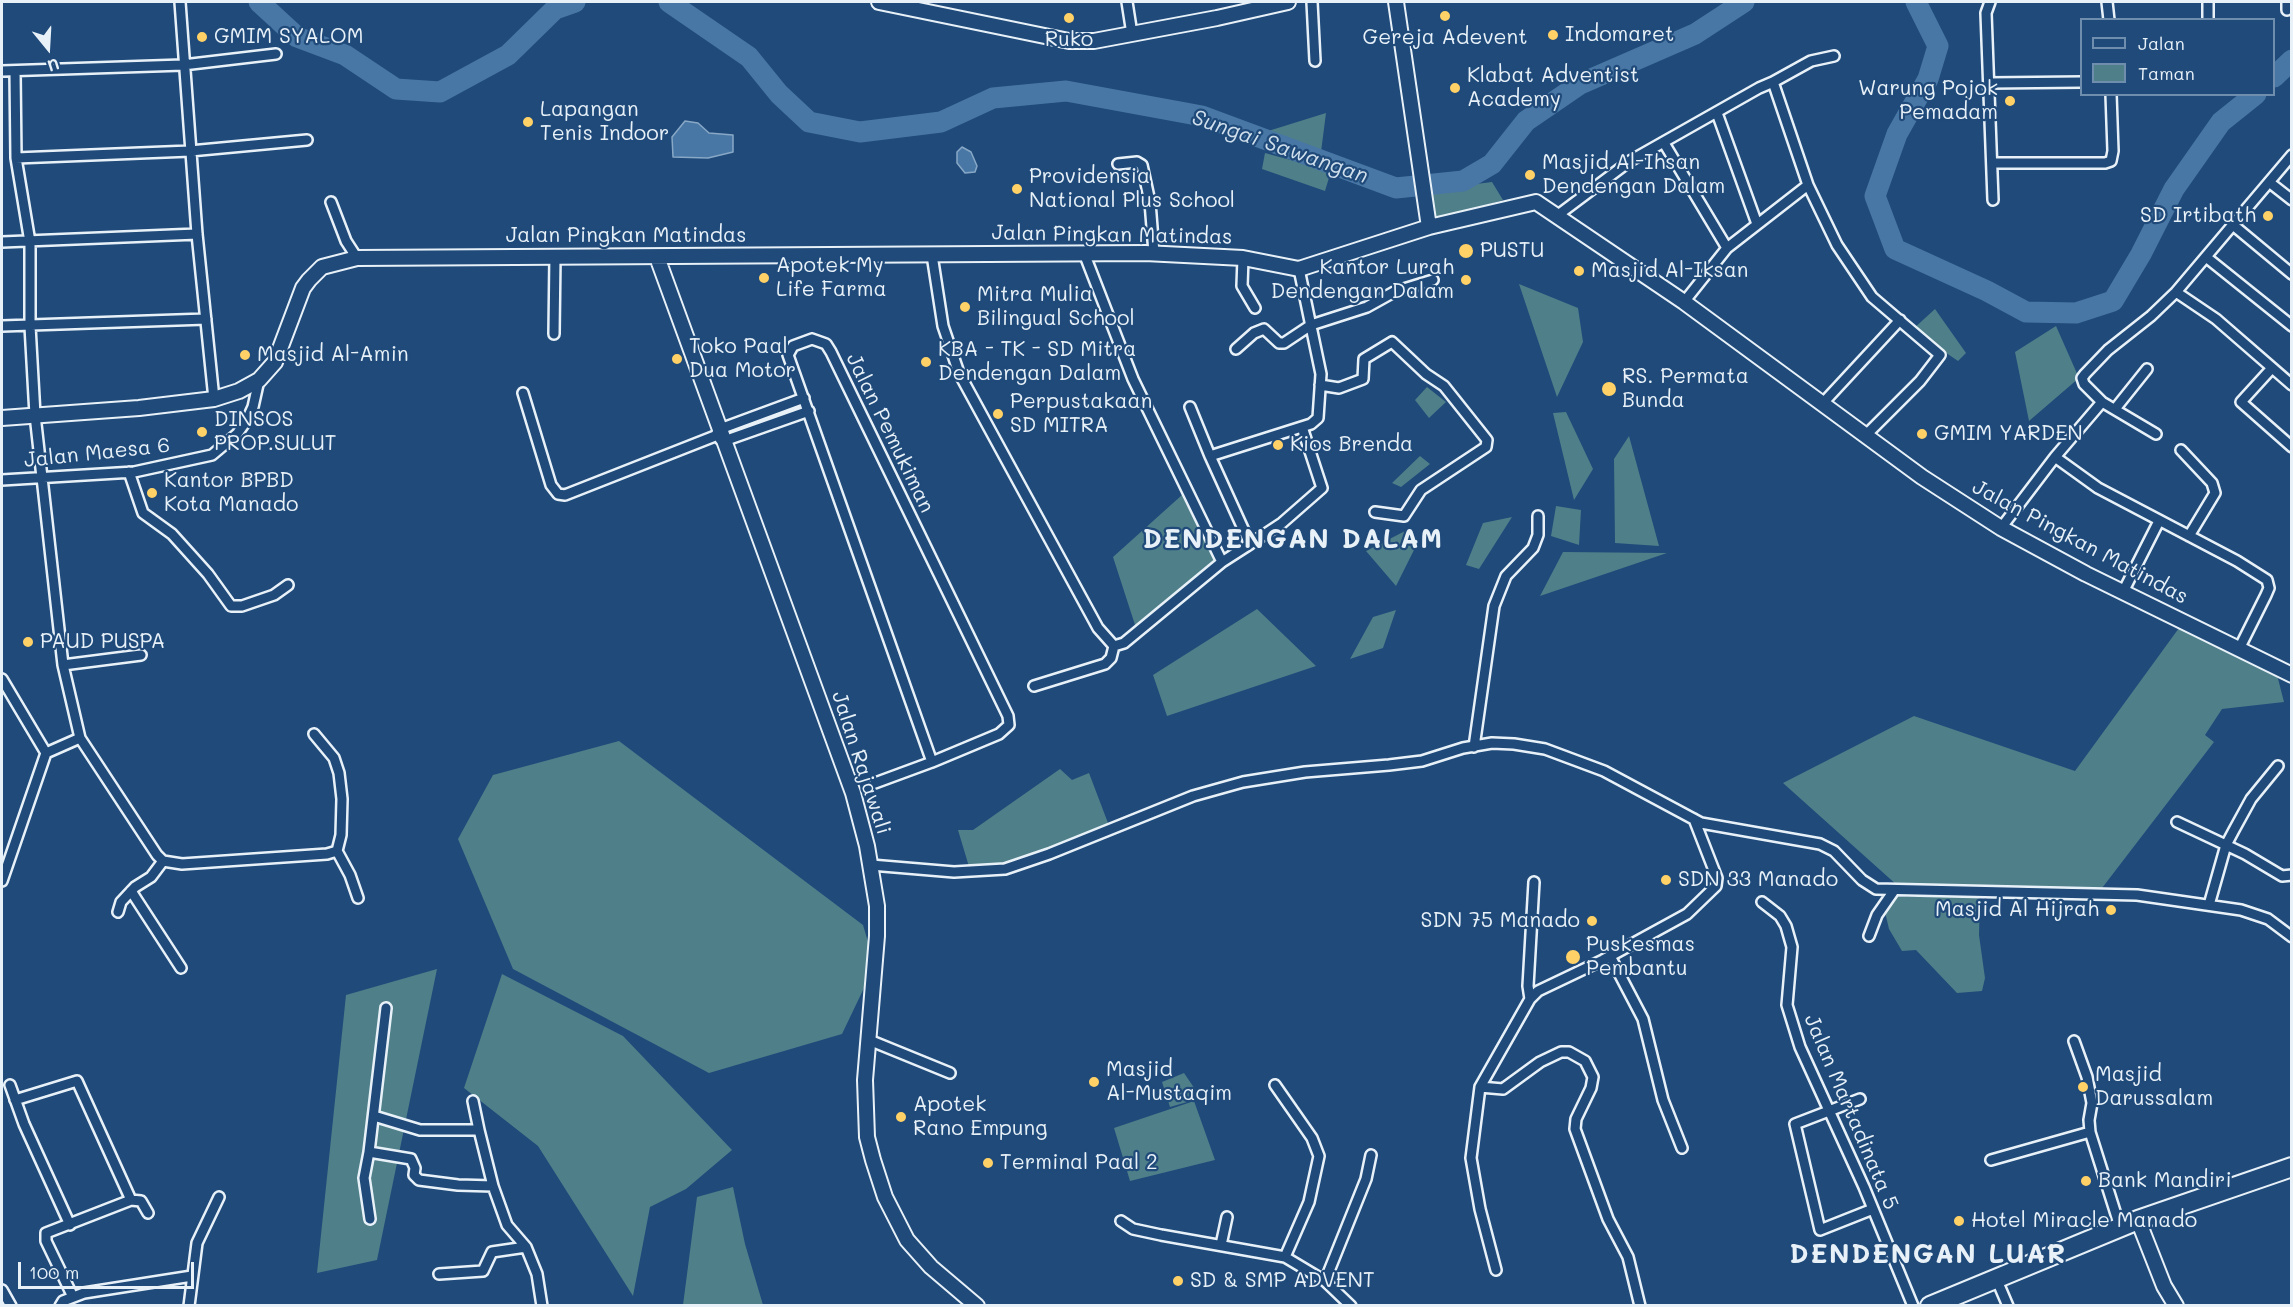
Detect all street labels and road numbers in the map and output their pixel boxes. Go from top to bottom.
street label: Jalan Pingkan Matindas [991,220,1233,250]
street label: Jalan Pingkan Matindas [506,223,746,249]
street label: Jalan Pemukiman [840,349,940,517]
street label: Jalan Maesa 6 [23,433,171,473]
street label: Jalan Pingkan Matindas [1968,474,2192,610]
street label: Jalan Rajawali [826,688,896,838]
street label: Jalan Martadinata 5 [1798,1011,1904,1213]

